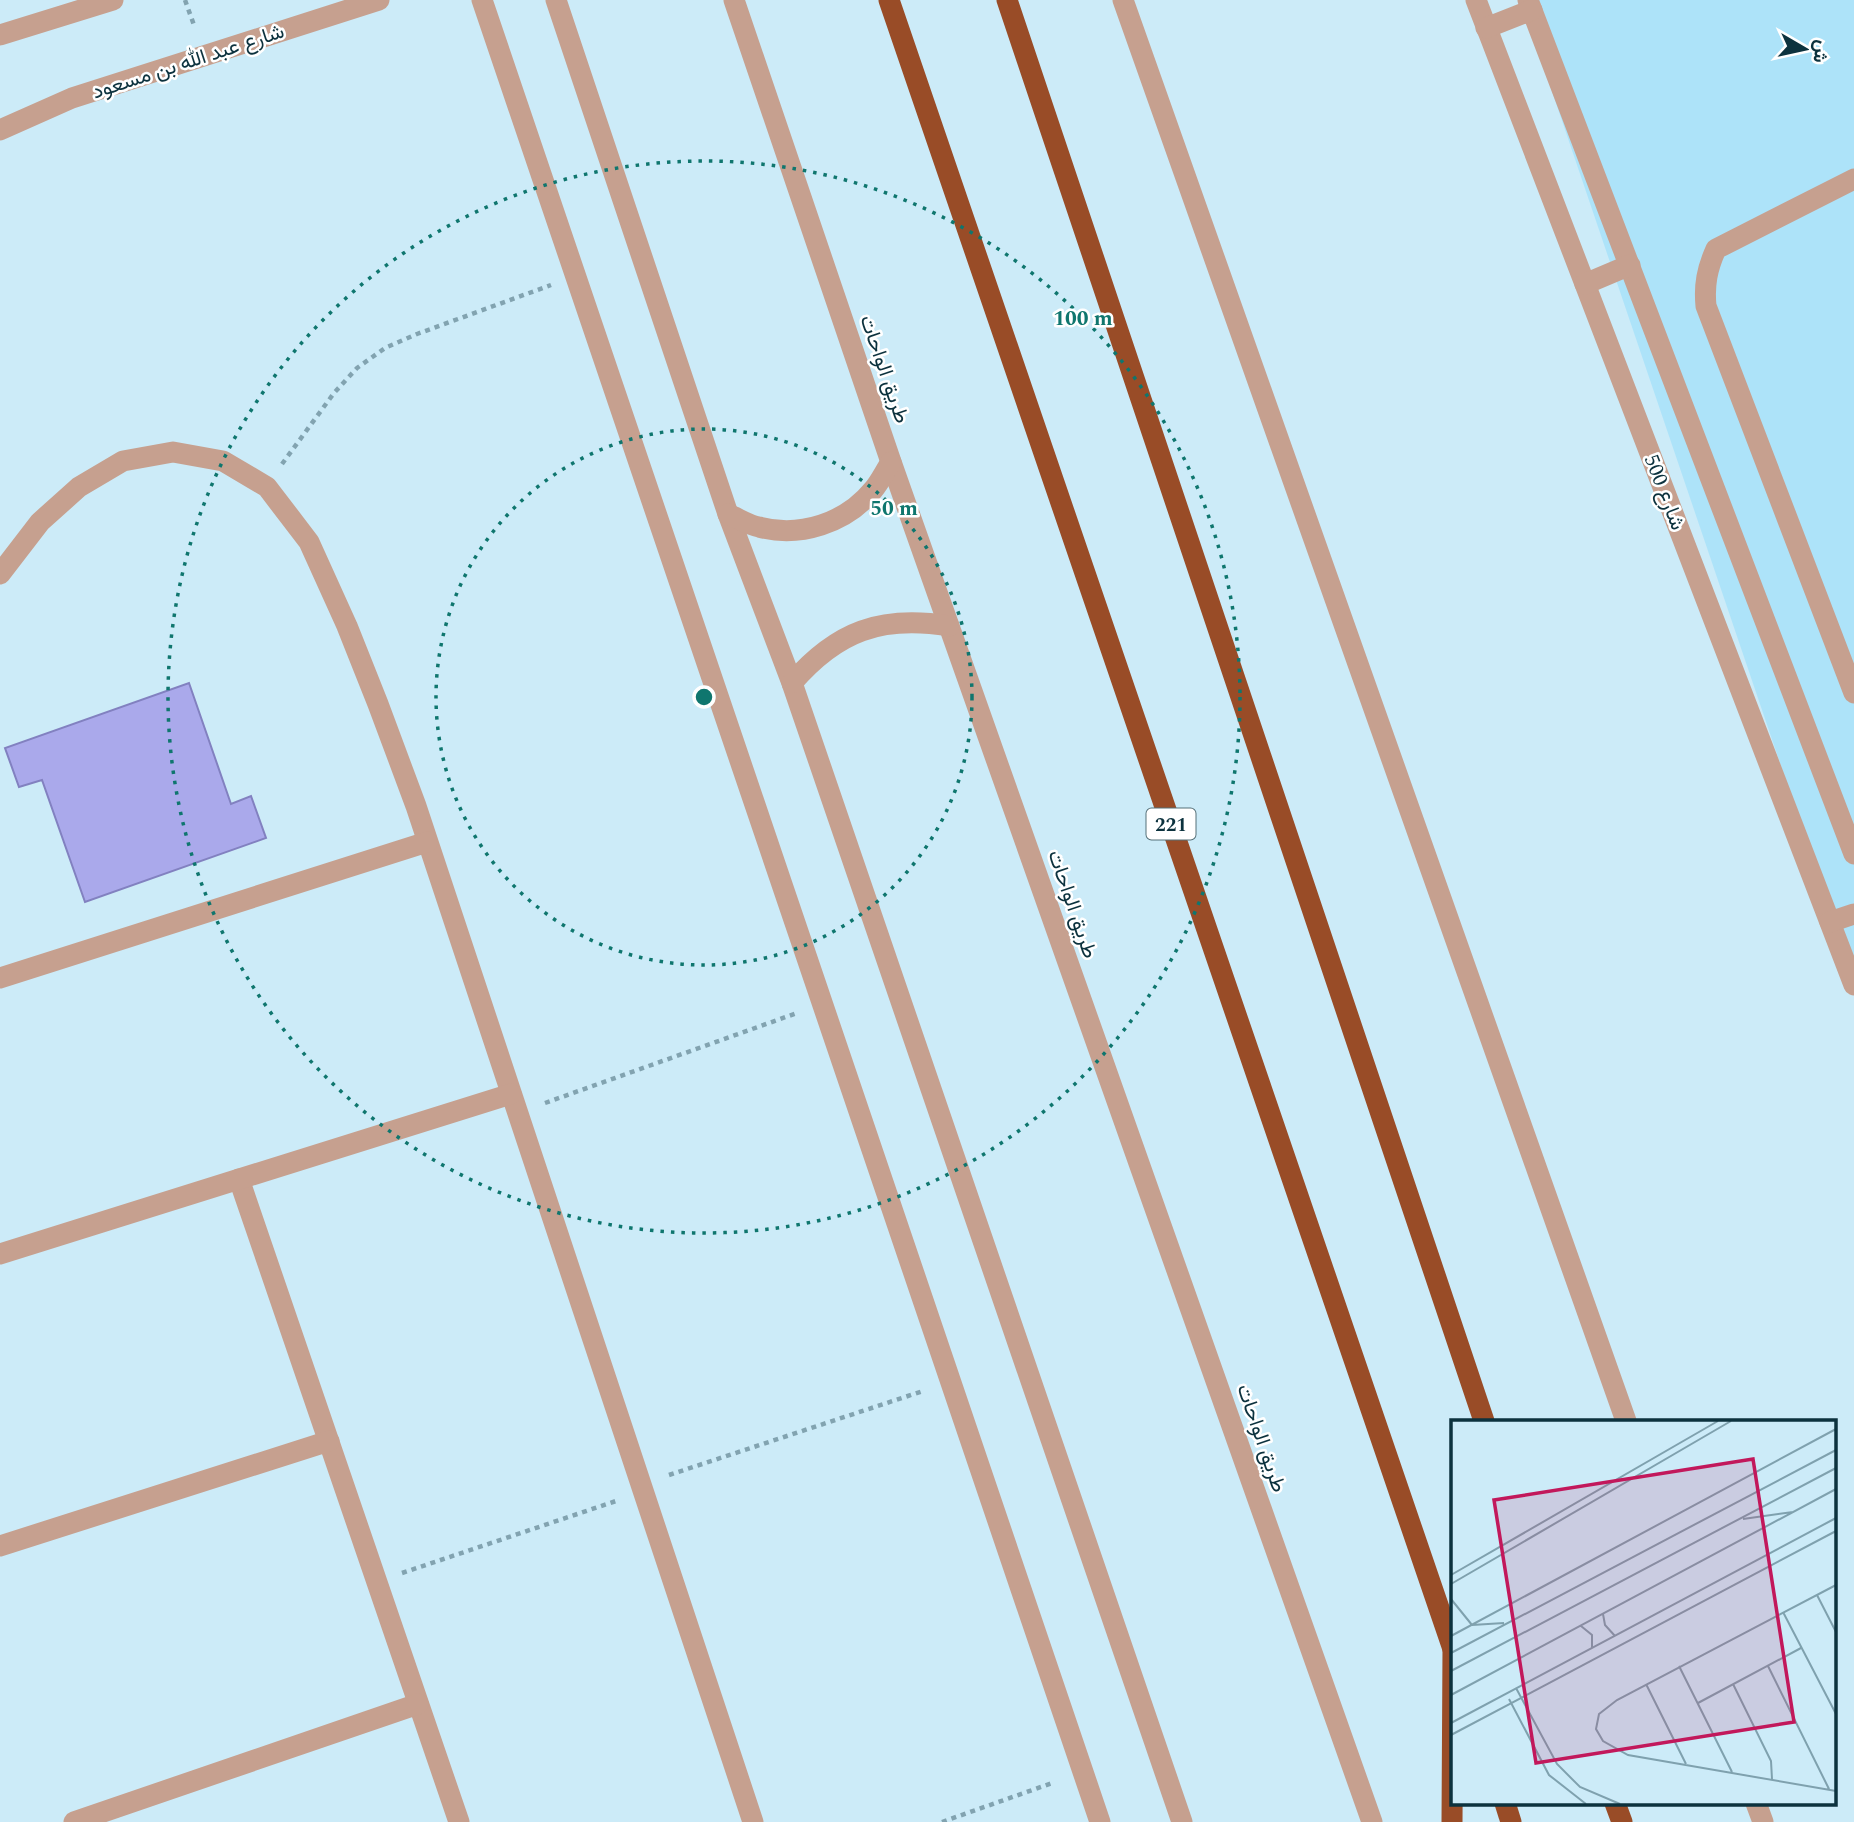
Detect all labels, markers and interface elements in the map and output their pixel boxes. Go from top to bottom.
north arrow [1770,14,1840,84]
street label: شارع عبد الله بن مسعود [88,16,289,108]
text: ش [1804,38,1836,65]
text: 100 m [1053,303,1113,335]
street label: طريق الواحات [851,311,918,428]
street label: شارع 500 [1635,450,1693,535]
text: 50 m [870,493,918,525]
centre of rings [692,685,716,709]
road number: 221 [1146,808,1196,839]
street label: طريق الواحات [1039,846,1106,963]
street label: طريق الواحات [1228,1380,1295,1497]
inset map [1451,1420,1836,1804]

